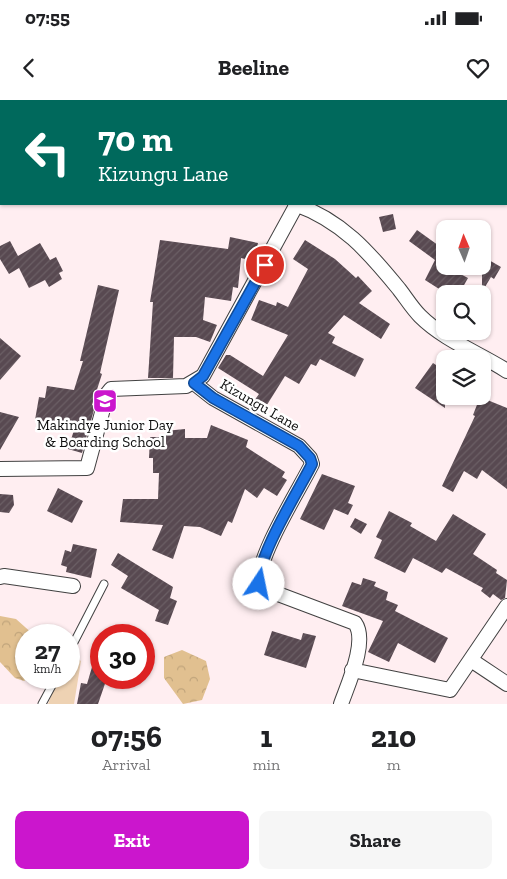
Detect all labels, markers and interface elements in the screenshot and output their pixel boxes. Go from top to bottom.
text: 07:55 [25,6,70,29]
icon: back [15,54,43,82]
text: Beeline [218,54,289,81]
icon: heart [464,54,492,82]
text: 70 m [98,118,173,160]
icon: left [15,120,80,185]
text: Kizungu Lane [98,160,228,187]
north arrow [436,220,491,275]
map controls [436,220,491,405]
pin [244,244,286,286]
icon: arrive [251,251,279,279]
button: search [436,285,491,340]
button: layers [436,350,491,405]
street label: Kizungu Lane [217,375,303,435]
school or university icon: Makindye Junior Day & Boarding School [92,388,118,414]
place label: Makindye Junior Day & Boarding School [37,416,174,451]
position arrow [232,557,284,609]
speed limit sign: 30 [90,624,155,689]
text: 27 [35,635,60,665]
text: km/h [34,662,61,676]
text: 07:56 [91,719,162,755]
text: 1 [260,719,272,755]
text: 210 [371,719,416,755]
text: Arrival [102,755,150,774]
text: min [253,755,280,774]
text: m [387,755,400,774]
button: Exit [15,811,249,869]
button: Share [259,811,492,869]

